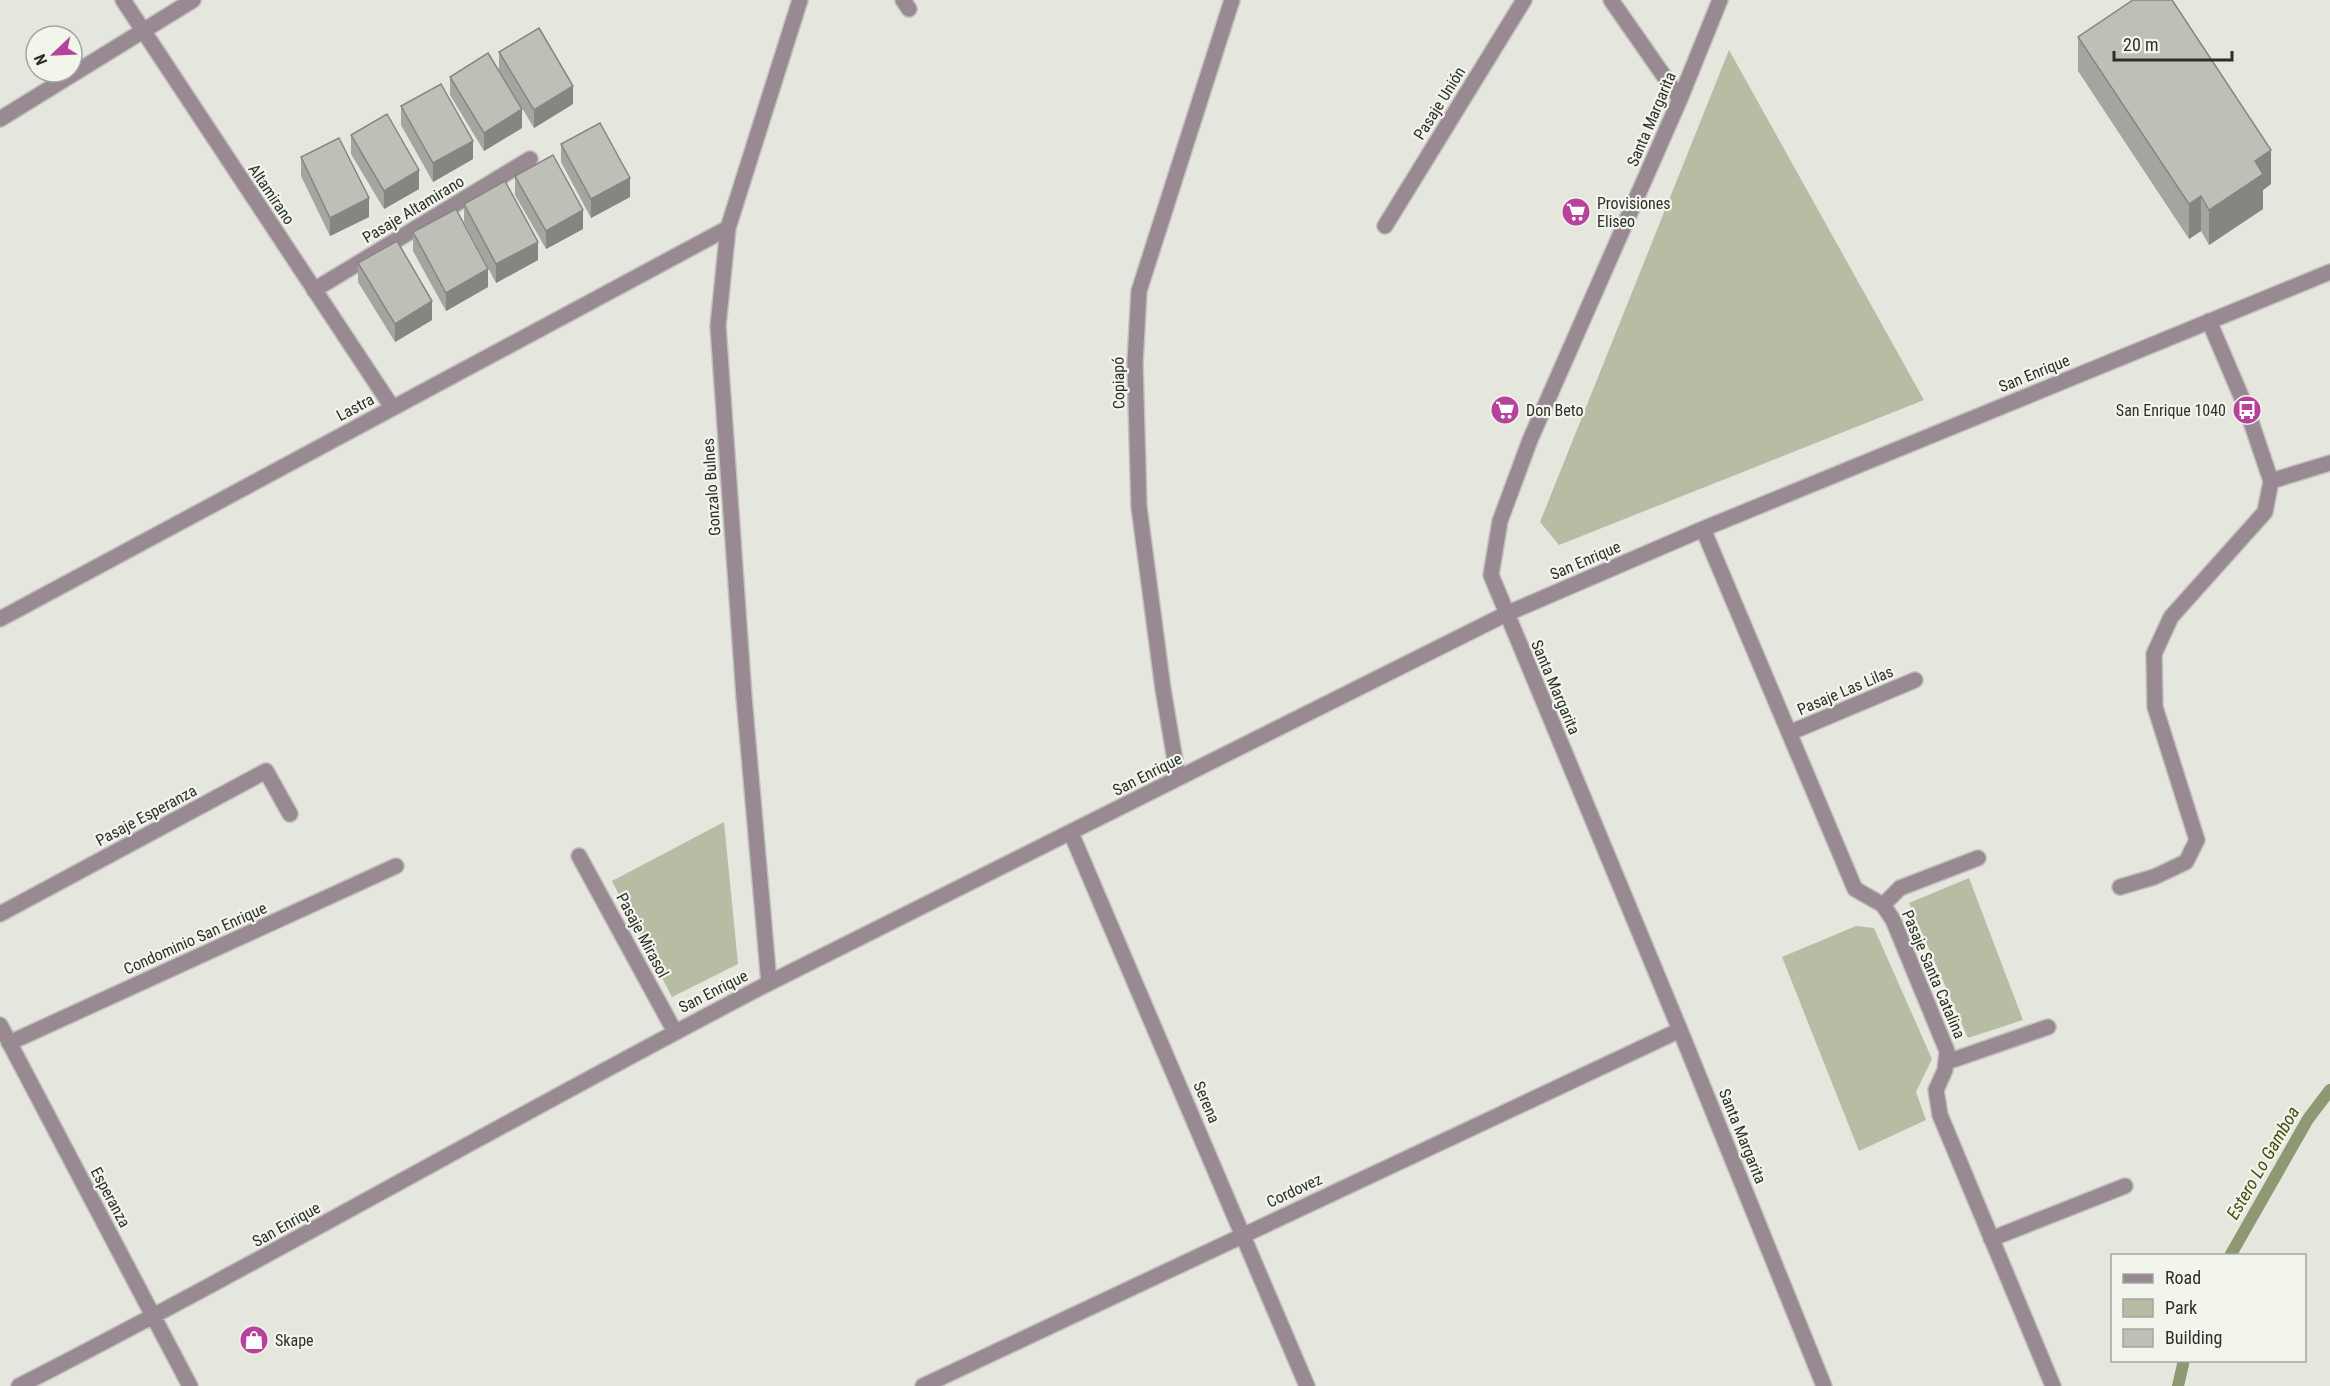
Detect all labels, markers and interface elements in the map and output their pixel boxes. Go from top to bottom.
north arrow [24,24,84,84]
scale bar [2114,24,2232,62]
text: 20 m [2123,34,2158,55]
text: N [30,51,51,68]
street label: Pasaje Unión [1410,63,1469,143]
street label: Santa Margarita [1623,69,1680,169]
street label: Altamirano [244,160,299,228]
street label: Pasaje Altamirano [359,172,468,247]
place label: Provisiones Eliseo [1597,194,1671,231]
supermarket icon: Provisiones Eliseo [1560,196,1592,228]
street label: San Enrique [1996,351,2072,396]
street label: Copiapó [1109,357,1128,409]
street label: Lastra [333,390,377,425]
supermarket icon: Don Beto [1489,394,1521,426]
bus stop icon: San Enrique 1040 [2231,394,2263,426]
place label: Don Beto [1526,401,1583,420]
place label: San Enrique 1040 [2116,401,2226,420]
street label: Gonzalo Bulnes [699,437,724,537]
street label: San Enrique [1547,537,1623,584]
street label: Santa Margarita [1527,637,1584,737]
street label: Pasaje Las Lilas [1794,662,1896,719]
street label: San Enrique [1110,749,1185,800]
street label: Pasaje Esperanza [93,781,200,850]
street label: Pasaje Mirasol [612,890,673,981]
street label: Condominio San Enrique [121,898,270,979]
street label: Pasaje Santa Catalina [1898,907,1969,1041]
street label: San Enrique [676,966,751,1017]
street label: Serena [1189,1078,1224,1126]
street label: Santa Margarita [1715,1086,1770,1186]
water label: Estero Lo Gamboa [2222,1103,2303,1223]
street label: Esperanza [87,1164,134,1231]
street label: Cordovez [1263,1169,1325,1212]
street label: San Enrique [249,1198,324,1251]
legend [2111,1254,2306,1362]
text: Road [2165,1267,2201,1288]
text: Park [2165,1297,2197,1318]
shop icon: Skape [238,1324,270,1356]
text: Building [2165,1327,2222,1348]
place label: Skape [275,1331,314,1350]

